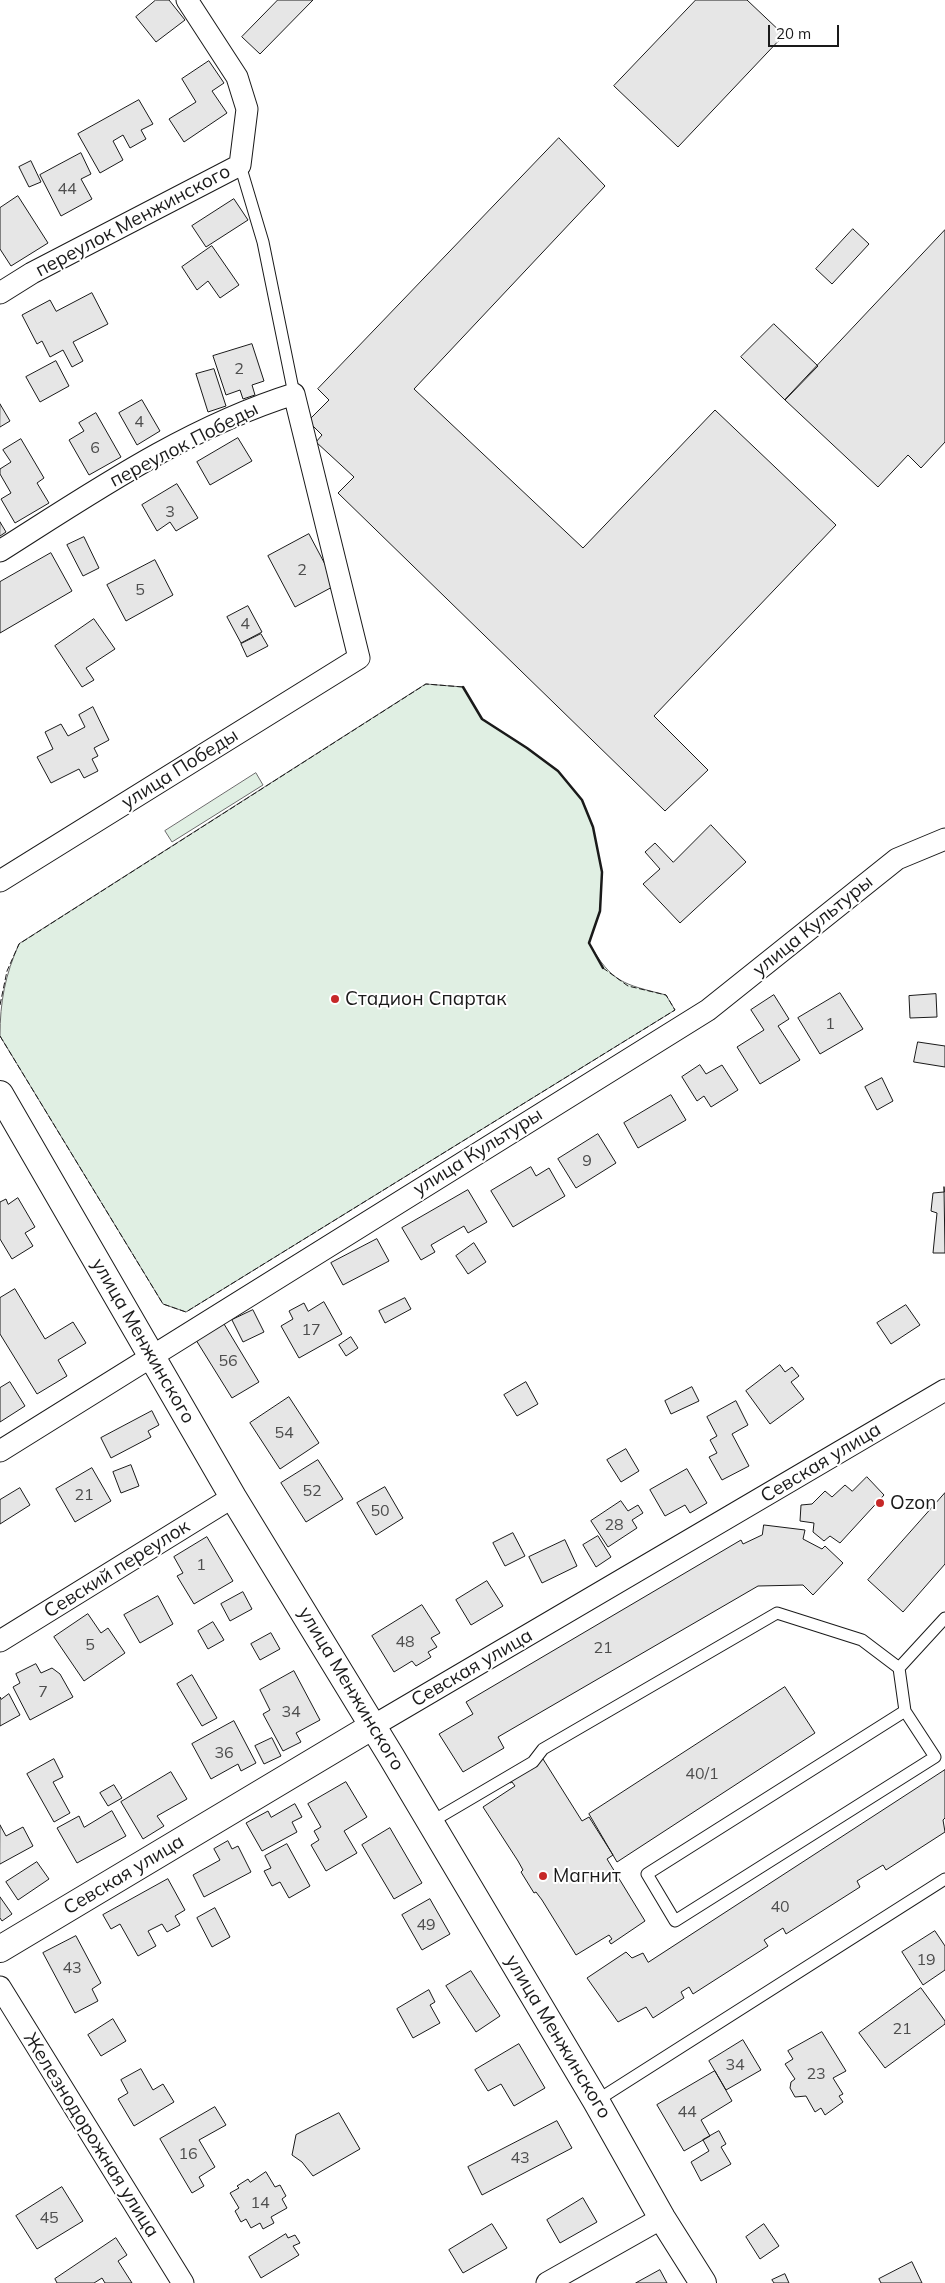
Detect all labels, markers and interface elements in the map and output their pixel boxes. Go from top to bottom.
scale bar [770,15,841,47]
text: 20 m [776,24,811,43]
street label: переулок Менжинского [32,160,234,282]
house number: 44 [57,179,77,199]
house number: 2 [234,359,244,379]
street label: переулок Победы [106,398,262,492]
house number: 4 [134,412,144,432]
house number: 6 [90,438,100,458]
house number: 3 [165,502,175,522]
house number: 2 [297,560,307,580]
house number: 5 [135,580,145,600]
house number: 4 [240,614,250,634]
street label: улица Победы [117,724,243,814]
street label: улица Культуры [748,871,878,981]
place label: Стадион Спартак [345,988,506,1010]
marker: Стадион Спартак [329,993,341,1005]
house number: 1 [825,1014,835,1034]
street label: улица Культуры [409,1103,547,1201]
house number: 9 [582,1151,592,1171]
street label: улица Менжинского [86,1254,200,1428]
house number: 17 [301,1320,321,1340]
house number: 56 [218,1351,238,1371]
street label: Севская улица [757,1418,885,1508]
house number: 54 [274,1423,294,1443]
house number: 52 [302,1481,322,1501]
house number: 21 [74,1485,94,1505]
place label: Ozon [890,1492,936,1514]
marker: Ozon [874,1497,886,1509]
house number: 50 [370,1501,390,1521]
street label: Севский переулок [40,1515,194,1623]
house number: 28 [604,1515,624,1535]
house number: 1 [196,1555,206,1575]
street label: улица Менжинского [293,1603,409,1775]
street label: Севская улица [407,1624,537,1712]
house number: 48 [395,1632,415,1652]
house number: 5 [85,1635,95,1655]
house number: 21 [593,1638,613,1658]
house number: 7 [38,1682,48,1702]
house number: 34 [281,1702,301,1722]
house number: 36 [214,1743,234,1763]
house number: 40/1 [685,1764,719,1784]
street label: Севская улица [60,1830,188,1920]
place label: Магнит [553,1865,621,1887]
marker: Магнит [537,1870,549,1882]
house number: 40 [770,1897,790,1917]
house number: 49 [416,1915,436,1935]
house number: 19 [916,1950,936,1970]
street label: улица Менжинского [500,1951,616,2123]
house number: 43 [62,1958,82,1978]
house number: 21 [892,2019,912,2039]
street label: Железнодорожная улица [18,2028,164,2242]
house number: 34 [725,2055,745,2075]
house number: 23 [806,2064,826,2084]
house number: 44 [677,2102,697,2122]
house number: 16 [178,2144,198,2164]
house number: 43 [510,2148,530,2168]
house number: 14 [250,2193,270,2213]
house number: 45 [39,2208,59,2228]

